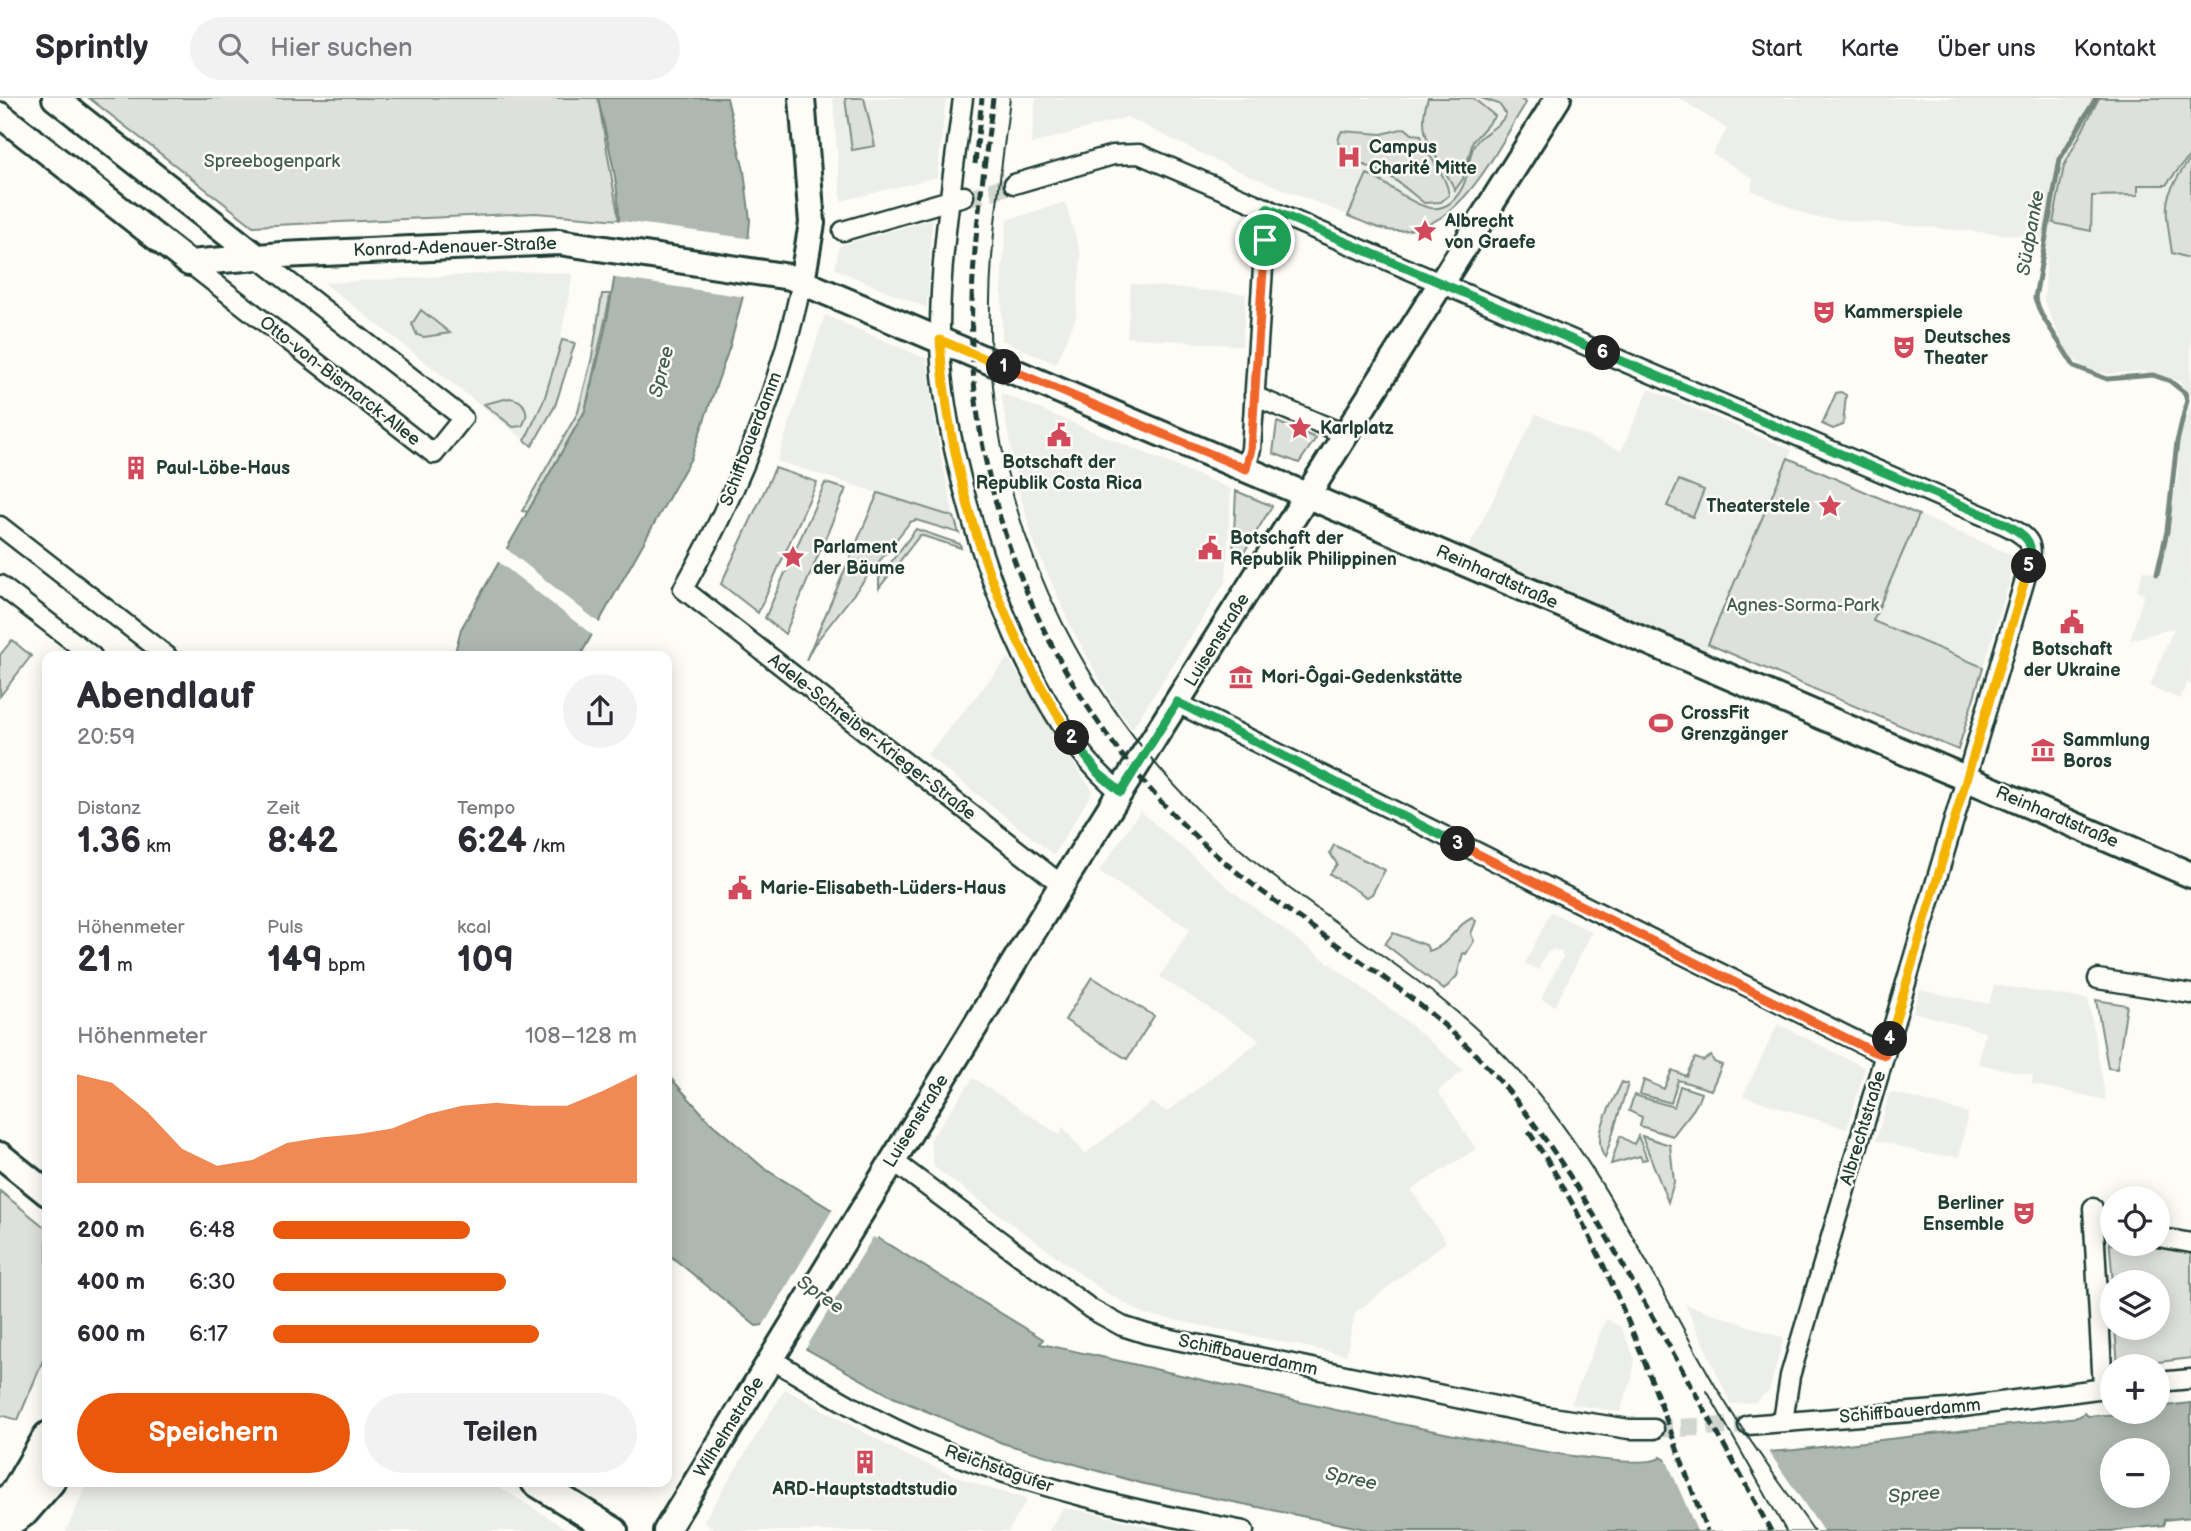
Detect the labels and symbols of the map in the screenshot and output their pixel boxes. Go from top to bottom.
place label: Campus Charité Mitte [1369,137,1477,179]
hospital icon: Campus Charité Mitte [1335,143,1363,171]
park label: Spreebogenpark [204,151,340,172]
water label: Südpanke [2012,189,2050,277]
pin [1235,210,1295,270]
place label: Albrecht von Graefe [1444,211,1536,253]
place icon: Albrecht von Graefe [1411,217,1439,245]
street label: Konrad-Adenauer-Straße [353,233,557,261]
theatre icon: Kammerspiele [1810,298,1838,326]
place label: Kammerspiele [1844,302,1963,323]
street label: Otto-von-Bismarck-Allee [255,312,425,450]
place label: Deutsches Theater [1924,327,2011,369]
theatre icon: Deutsches Theater [1890,333,1918,361]
pin: 6 [1586,336,1620,370]
water label: Spree [645,344,679,400]
pin: 1 [986,350,1021,384]
street label: Schiffbauerdamm [716,369,786,509]
place icon: Karlplatz [1286,414,1314,442]
place label: Karlplatz [1320,418,1394,439]
public building icon: Botschaft der Republik Costa Rica [1045,421,1073,449]
place label: Botschaft der Republik Costa Rica [976,452,1142,494]
building icon: Paul-Löbe-Haus [122,454,150,482]
place label: Paul-Löbe-Haus [156,458,290,479]
place icon: Theaterstele [1816,492,1844,520]
place label: Theaterstele [1706,496,1810,517]
place label: Botschaft der Republik Philippinen [1230,528,1397,570]
public building icon: Botschaft der Republik Philippinen [1196,534,1224,562]
place label: Parlament der Bäume [813,537,905,579]
street label: Reinhardtstraße [1433,541,1562,613]
place icon: Parlament der Bäume [779,543,807,571]
pin: 5 [2011,548,2046,584]
street label: Luisenstraße [1180,589,1254,690]
park label: Agnes-Sorma-Park [1727,595,1880,616]
public building icon: Botschaft der Ukraine [2058,608,2086,636]
place label: Botschaft der Ukraine [2023,639,2121,681]
street label: Adele-Schreiber-Krieger-Straße [764,649,980,825]
museum icon: Mori-Ôgai-Gedenkstätte [1227,663,1255,691]
place label: Mori-Ôgai-Gedenkstätte [1261,664,1462,688]
place label: CrossFit Grenzgänger [1681,703,1789,745]
sports icon: CrossFit Grenzgänger [1647,709,1675,737]
pin: 2 [1054,720,1090,756]
place label: Sammlung Boros [2063,730,2150,772]
museum icon: Sammlung Boros [2029,736,2057,764]
street label: Reinhardtstraße [1992,782,2122,852]
pin: 3 [1440,826,1476,862]
public building icon: Marie-Elisabeth-Lüders-Haus [726,874,754,902]
place label: Marie-Elisabeth-Lüders-Haus [760,878,1006,899]
pin: 4 [1872,1021,1908,1056]
street label: Albrechtstraße [1836,1068,1890,1188]
street label: Luisenstraße [879,1070,953,1171]
place label: Berliner Ensemble [1923,1193,2005,1235]
theatre icon: Berliner Ensemble [2010,1199,2038,1227]
water label: Spree [792,1271,848,1319]
street label: Schiffbauerdamm [1176,1330,1320,1380]
street label: Wilhelmstraße [690,1372,768,1481]
street label: Schiffbauerdamm [1838,1394,1982,1428]
street label: Reichstagufer [942,1441,1057,1498]
building icon: ARD-Hauptstadtstudio [851,1448,879,1476]
water label: Spree [1323,1462,1379,1496]
place label: ARD-Hauptstadtstudio [772,1479,957,1500]
water label: Spree [1887,1481,1941,1509]

